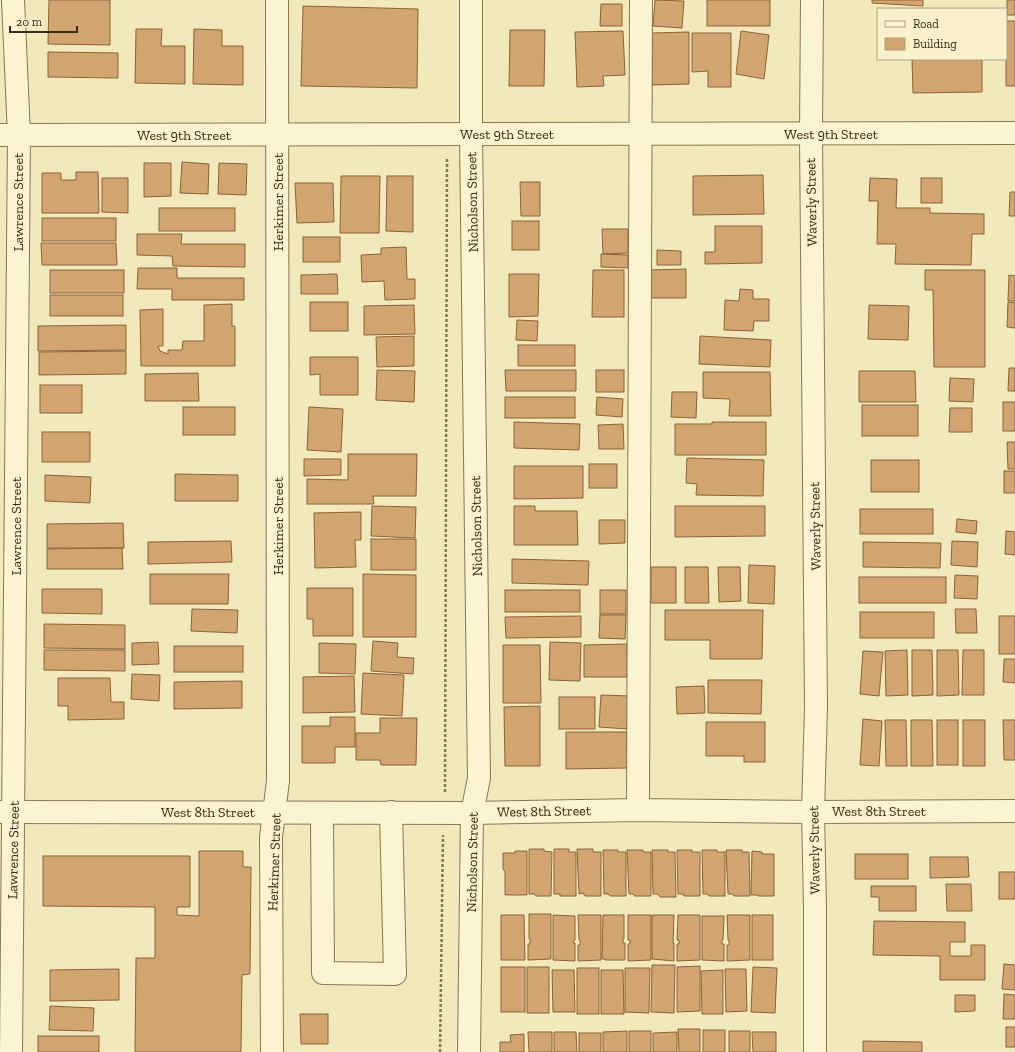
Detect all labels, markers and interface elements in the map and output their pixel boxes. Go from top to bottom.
scale bar [10,8,77,34]
legend [877,8,1007,60]
text: 20 m [16,15,43,29]
text: Road [913,17,939,31]
text: Building [913,37,957,51]
street label: West 9th Street [460,126,555,143]
street label: West 9th Street [784,126,879,143]
street label: West 9th Street [137,127,232,144]
street label: Nicholson Street [463,151,482,252]
street label: Lawrence Street [10,152,27,251]
street label: Herkimer Street [270,152,287,251]
street label: Waverly Street [802,157,821,246]
street label: Nicholson Street [467,475,486,576]
street label: Lawrence Street [8,476,25,575]
street label: Herkimer Street [270,476,287,575]
street label: Waverly Street [806,481,825,570]
street label: Lawrence Street [4,800,23,899]
street label: West 8th Street [497,802,592,821]
street label: West 8th Street [832,803,927,820]
street label: West 8th Street [161,804,256,821]
street label: Waverly Street [805,805,824,894]
street label: Nicholson Street [463,811,482,912]
street label: Herkimer Street [264,812,285,911]

